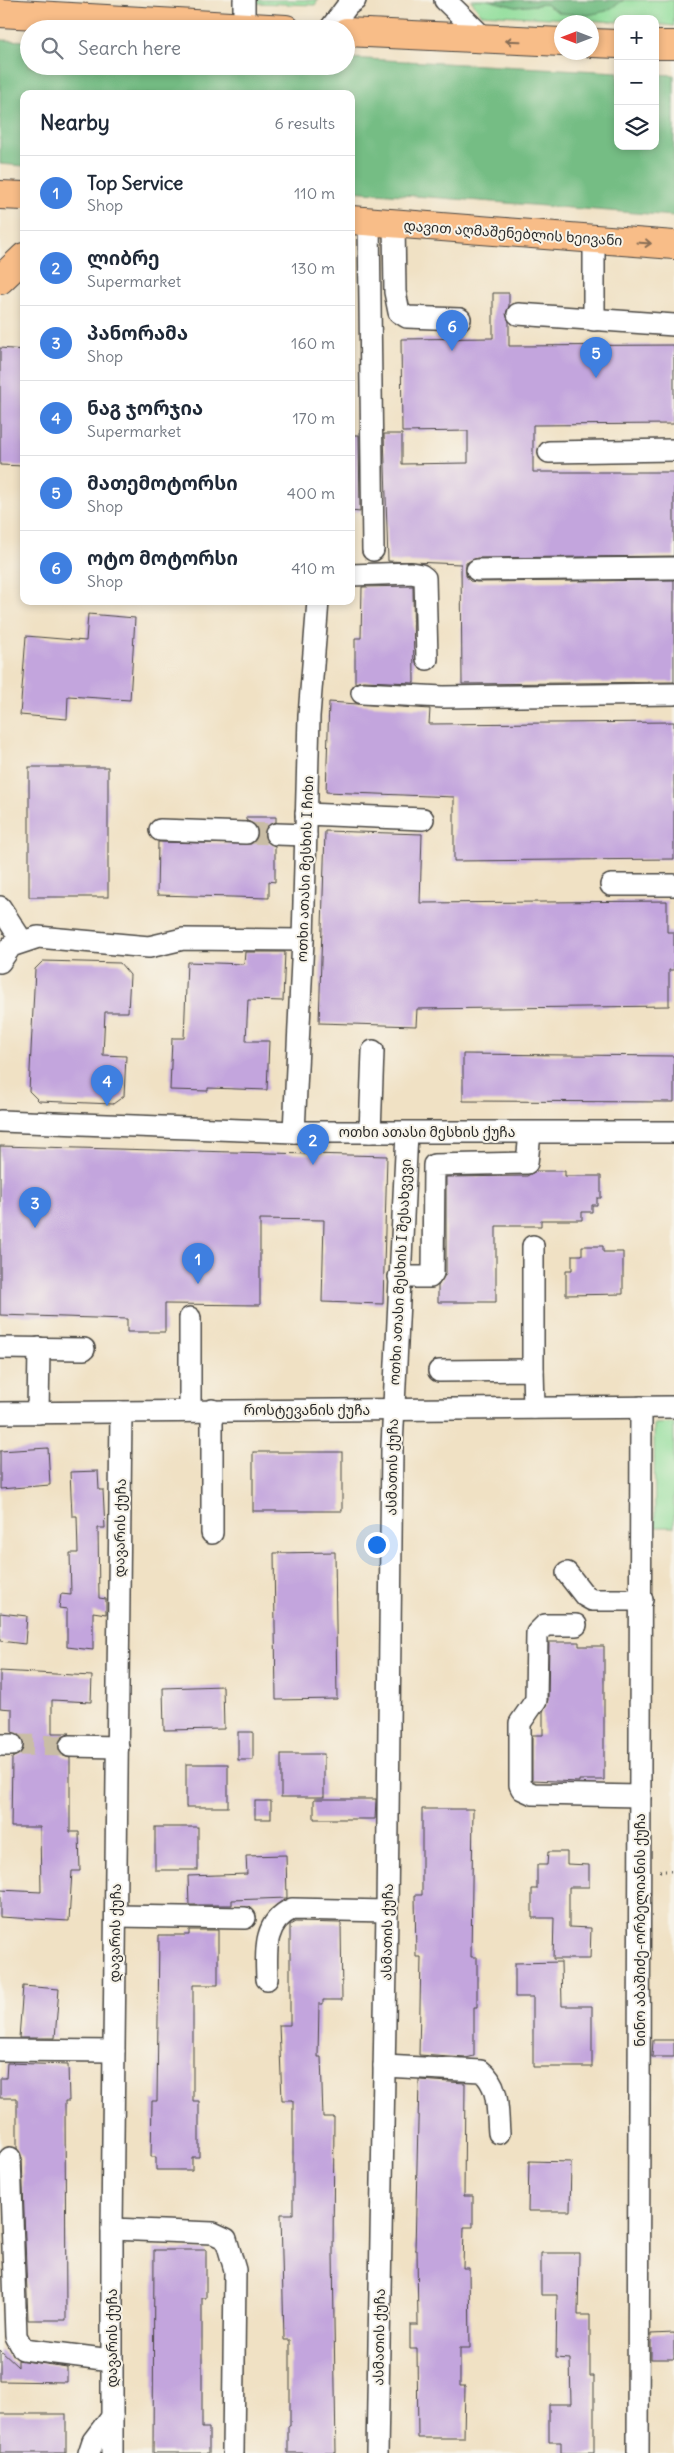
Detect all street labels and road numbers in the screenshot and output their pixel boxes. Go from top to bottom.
street label: დავით აღმაშენებლის ხეივანი [403,216,623,250]
street label: ოთხი ათასი მესხის I ჩიხი [293,776,317,962]
street label: ოთხი ათასი მესხის ქუჩა [339,1123,515,1141]
street label: ოთხი ათასი მესხის I შესახვევი [385,1158,415,1386]
street label: როსტევანის ქუჩა [244,1401,370,1419]
street label: ასმათის ქუჩა [382,1418,402,1516]
street label: დავარის ქუჩა [110,1478,130,1578]
street label: ნინო აბაშიძე-ორბელიანის ქუჩა [631,1813,649,2047]
street label: დავარის ქუჩა [105,1883,125,1983]
street label: ასმათის ქუჩა [377,1883,397,1981]
street label: დავარის ქუჩა [103,2288,121,2388]
street label: ასმათის ქუჩა [369,2288,389,2386]

